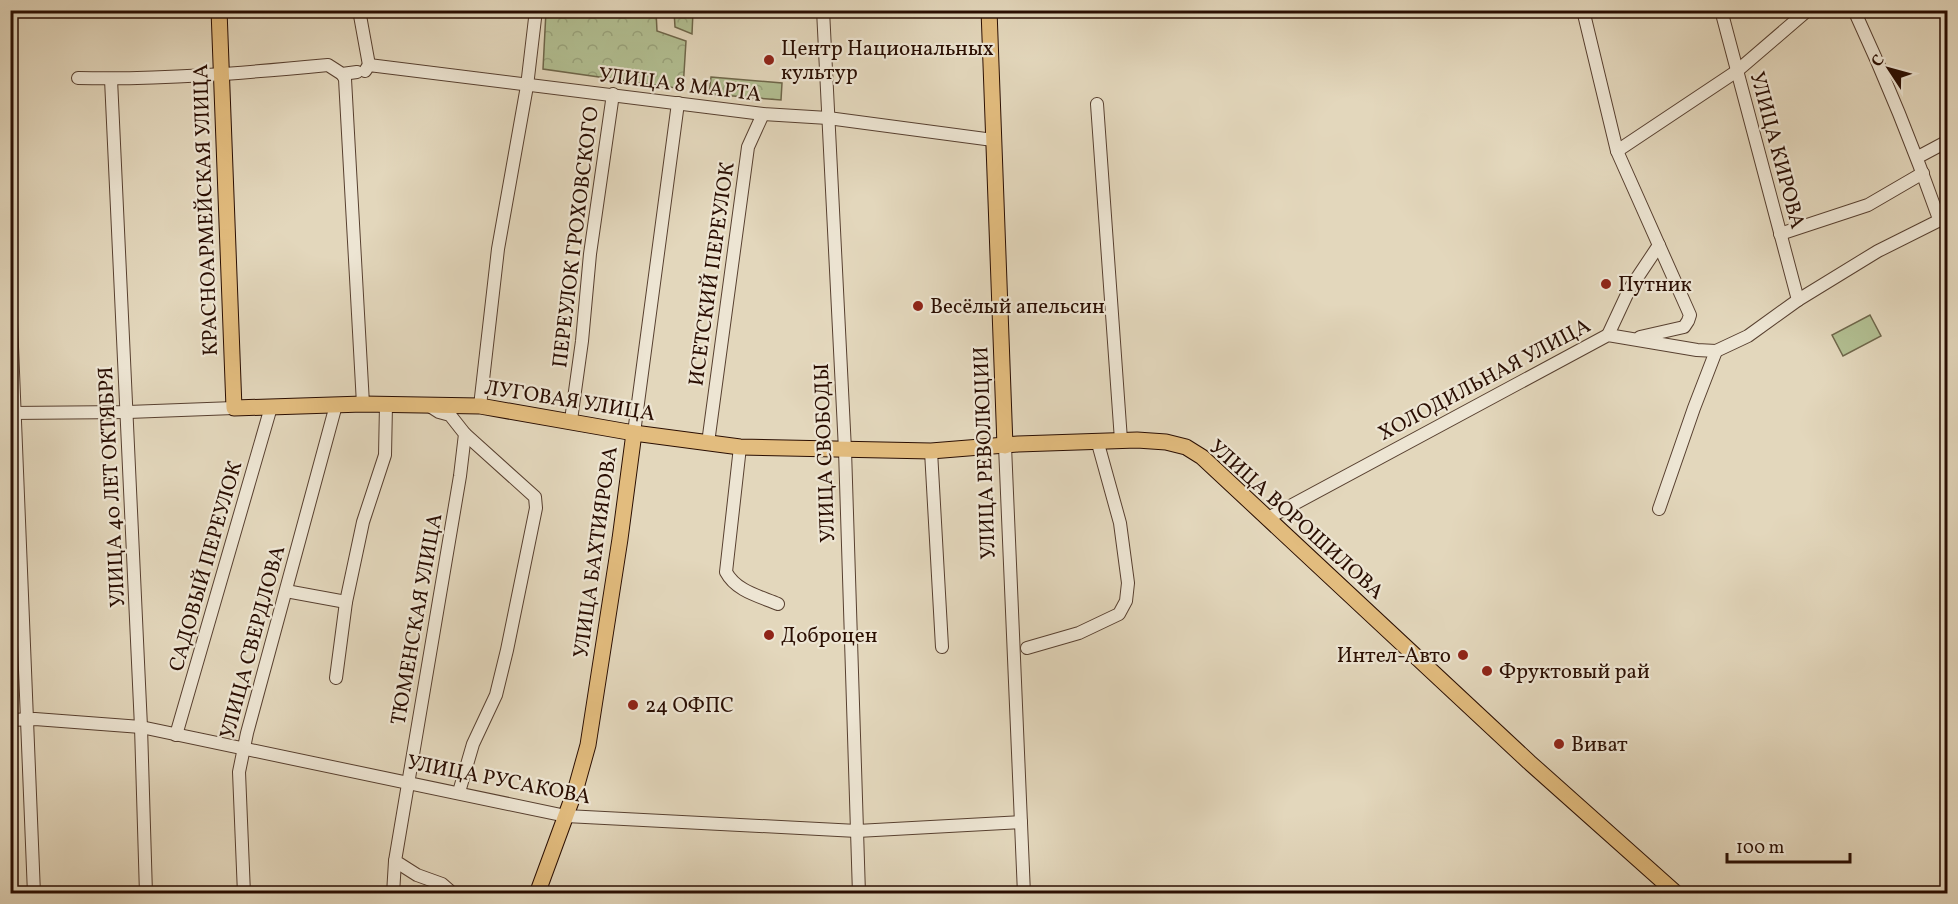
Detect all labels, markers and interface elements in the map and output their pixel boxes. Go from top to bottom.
place label: Центр Национальных культур [781,35,994,88]
north arrow [1859,39,1919,99]
text: С [1867,51,1890,72]
marker: Центр Национальных культур [762,53,776,67]
street label: УЛИЦА 8 МАРТА [597,61,763,110]
street label: КРАСНОАРМЕЙСКАЯ УЛИЦА [187,63,226,357]
street label: УЛИЦА КИРОВА [1742,69,1812,232]
street label: ПЕРЕУЛОК ГРОХОВСКОГО [546,105,607,370]
street label: ИСЕТСКИЙ ПЕРЕУЛОК [682,160,743,388]
place label: Путник [1618,271,1692,300]
marker: Путник [1599,277,1613,291]
place label: Весёлый апельсин [930,293,1105,322]
marker: Весёлый апельсин [911,299,925,313]
street label: ХОЛОДИЛЬНАЯ УЛИЦА [1373,312,1596,449]
street label: УЛИЦА РЕВОЛЮЦИИ [967,346,1004,560]
street label: УЛИЦА СВОБОДЫ [808,363,843,543]
street label: УЛИЦА 40 ЛЕТ ОКТЯБРЯ [92,366,133,608]
street label: ЛУГОВАЯ УЛИЦА [482,374,657,429]
street label: УЛИЦА ВОРОШИЛОВА [1202,434,1390,607]
street label: УЛИЦА БАХТИЯРОВА [567,444,626,660]
street label: САДОВЫЙ ПЕРЕУЛОК [162,458,250,675]
street label: ТЮМЕНСКАЯ УЛИЦА [385,511,450,727]
street label: УЛИЦА СВЕРДЛОВА [214,542,293,742]
place label: Доброцен [781,622,878,651]
marker: Доброцен [762,628,776,642]
place label: Интел-Авто [1337,642,1451,671]
marker: Интел-Авто [1456,648,1470,662]
place label: Фруктовый рай [1499,658,1650,687]
marker: Фруктовый рай [1480,664,1494,678]
place label: 24 ОФПС [645,692,734,721]
marker: 24 ОФПС [626,698,640,712]
place label: Виват [1571,731,1628,760]
marker: Виват [1552,737,1566,751]
street label: УЛИЦА РУСАКОВА [404,748,593,813]
scale bar [1727,826,1850,864]
text: 100 m [1736,836,1785,861]

